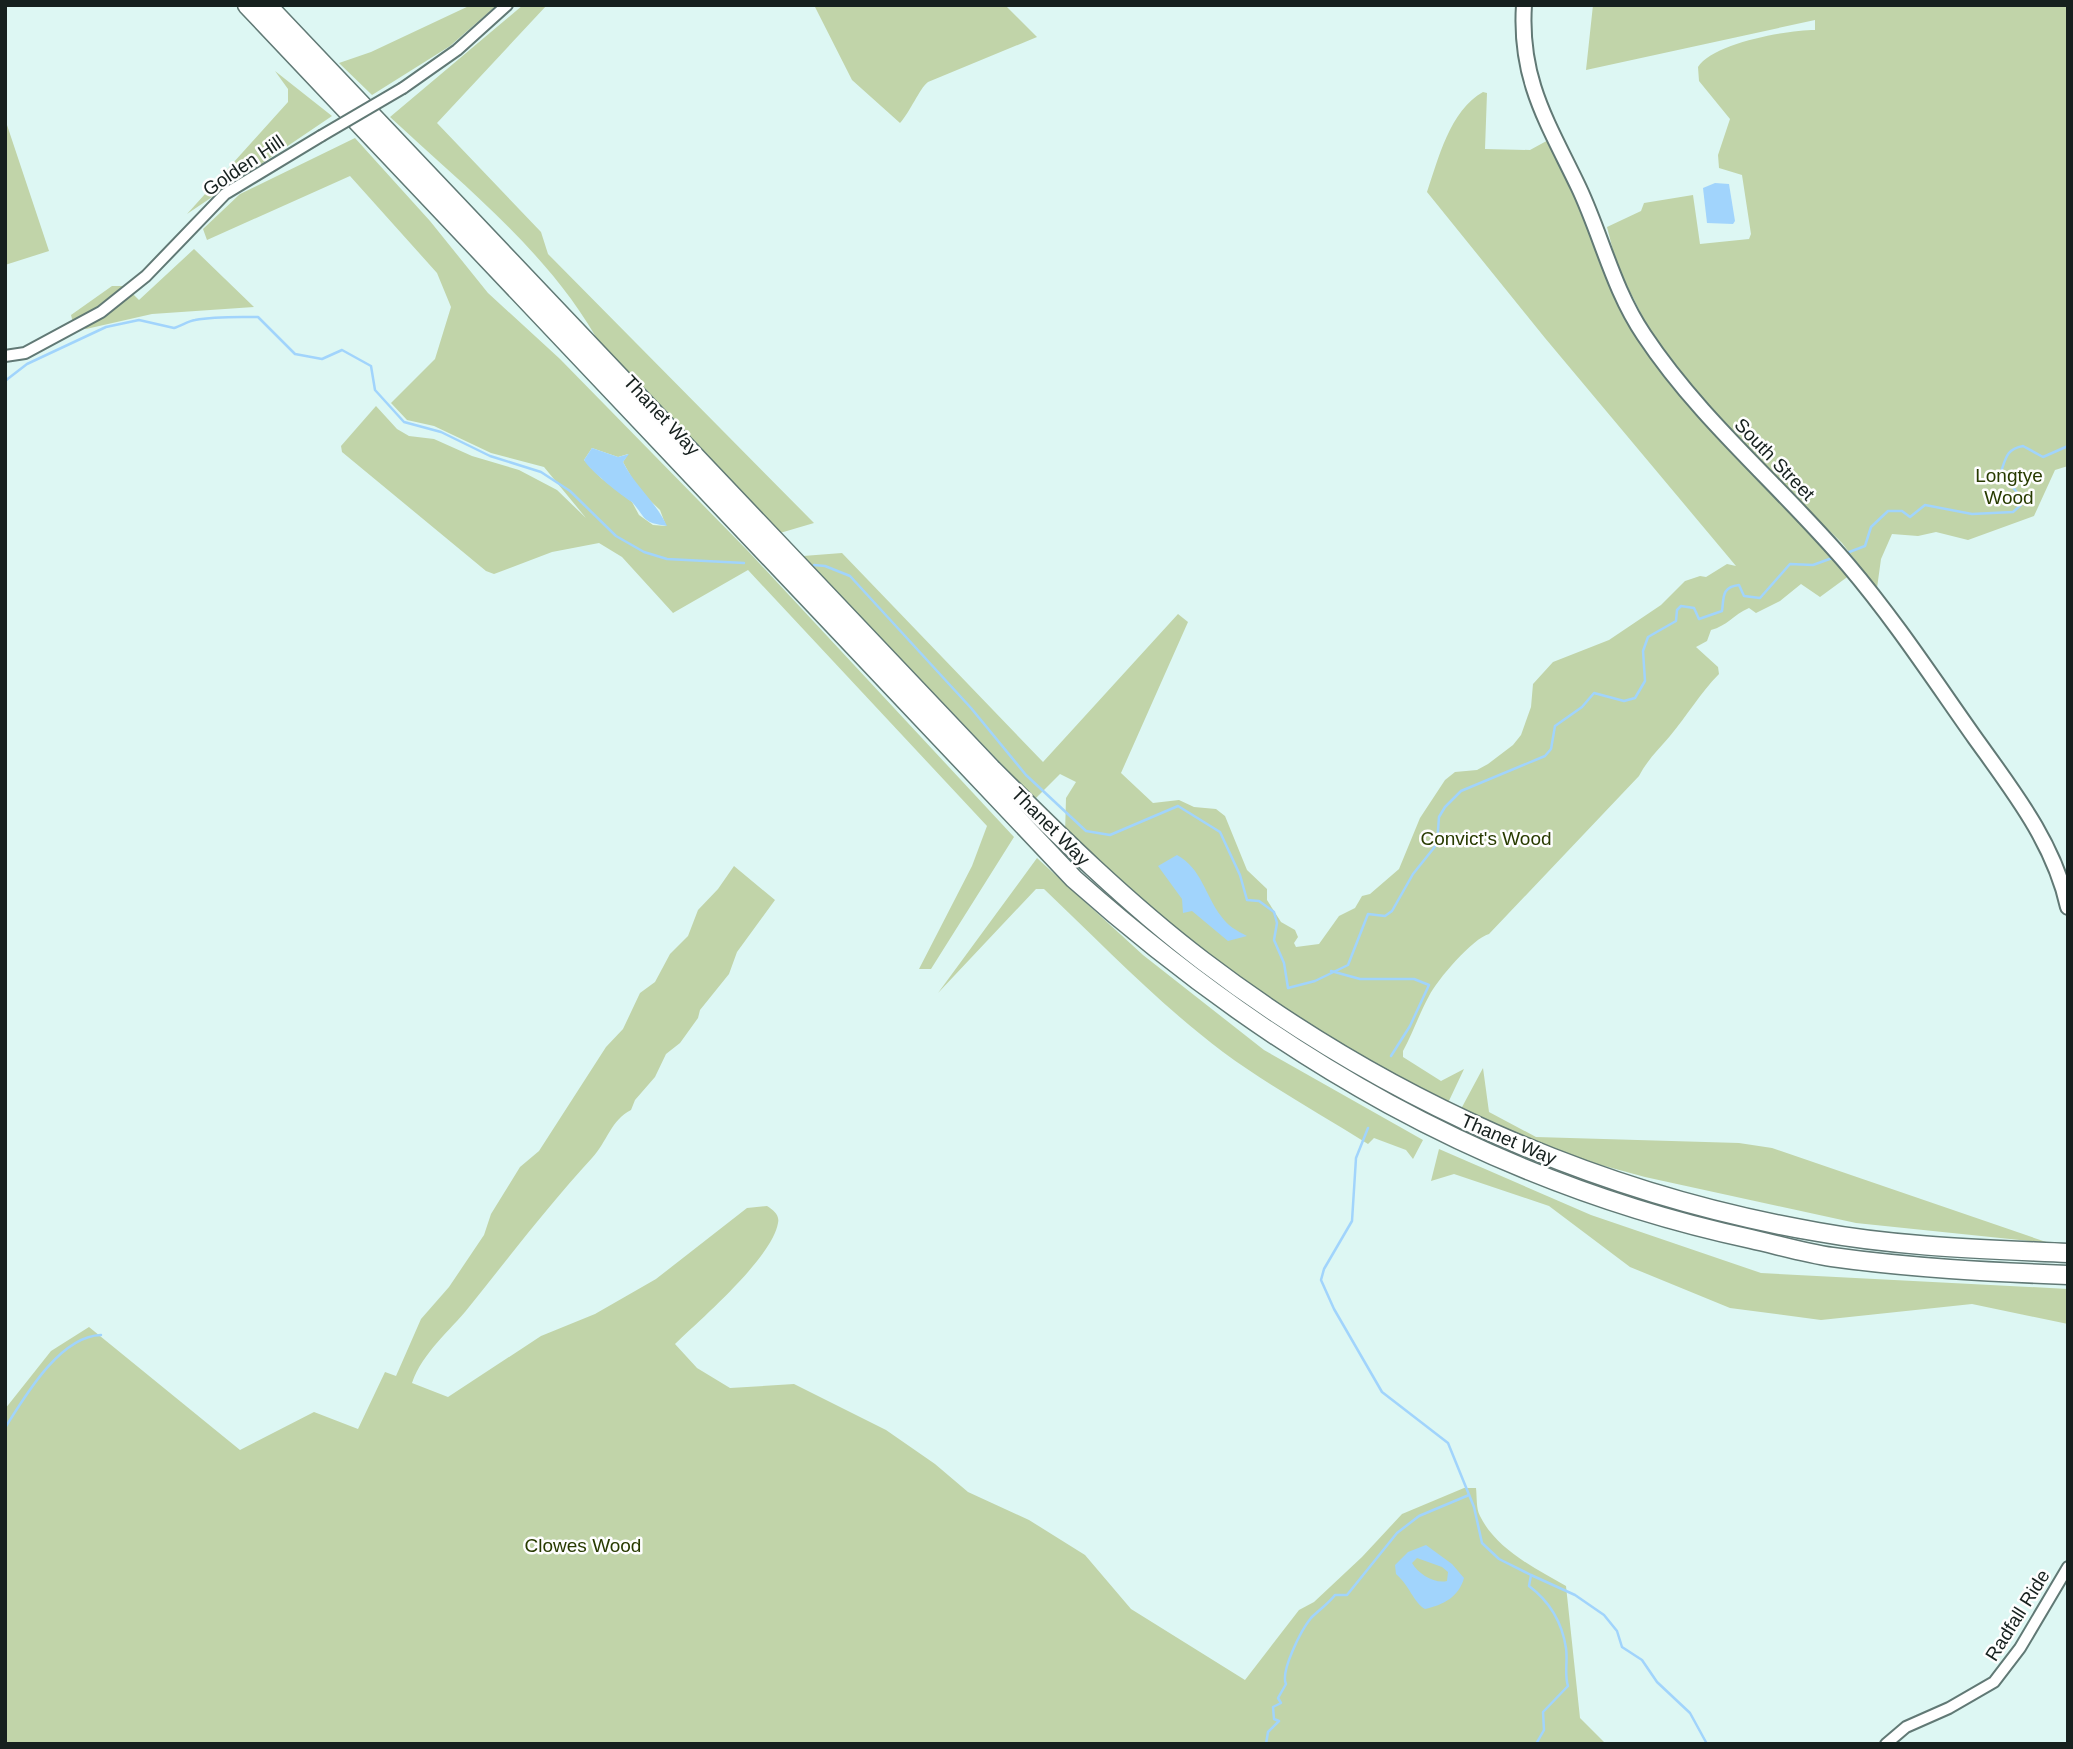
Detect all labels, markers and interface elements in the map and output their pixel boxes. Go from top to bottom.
street label: Golden Hill [199,131,288,200]
street label: Thanet Way [619,371,704,460]
street label: South Street [1730,414,1819,505]
park label: Longtye Wood [1975,465,2043,508]
street label: Thanet Way [1007,783,1094,870]
park label: Convict's Wood [1420,828,1552,849]
street label: Thanet Way [1458,1110,1560,1169]
park label: Clowes Wood [525,1535,641,1556]
street label: Radfall Ride [1981,1566,2054,1665]

